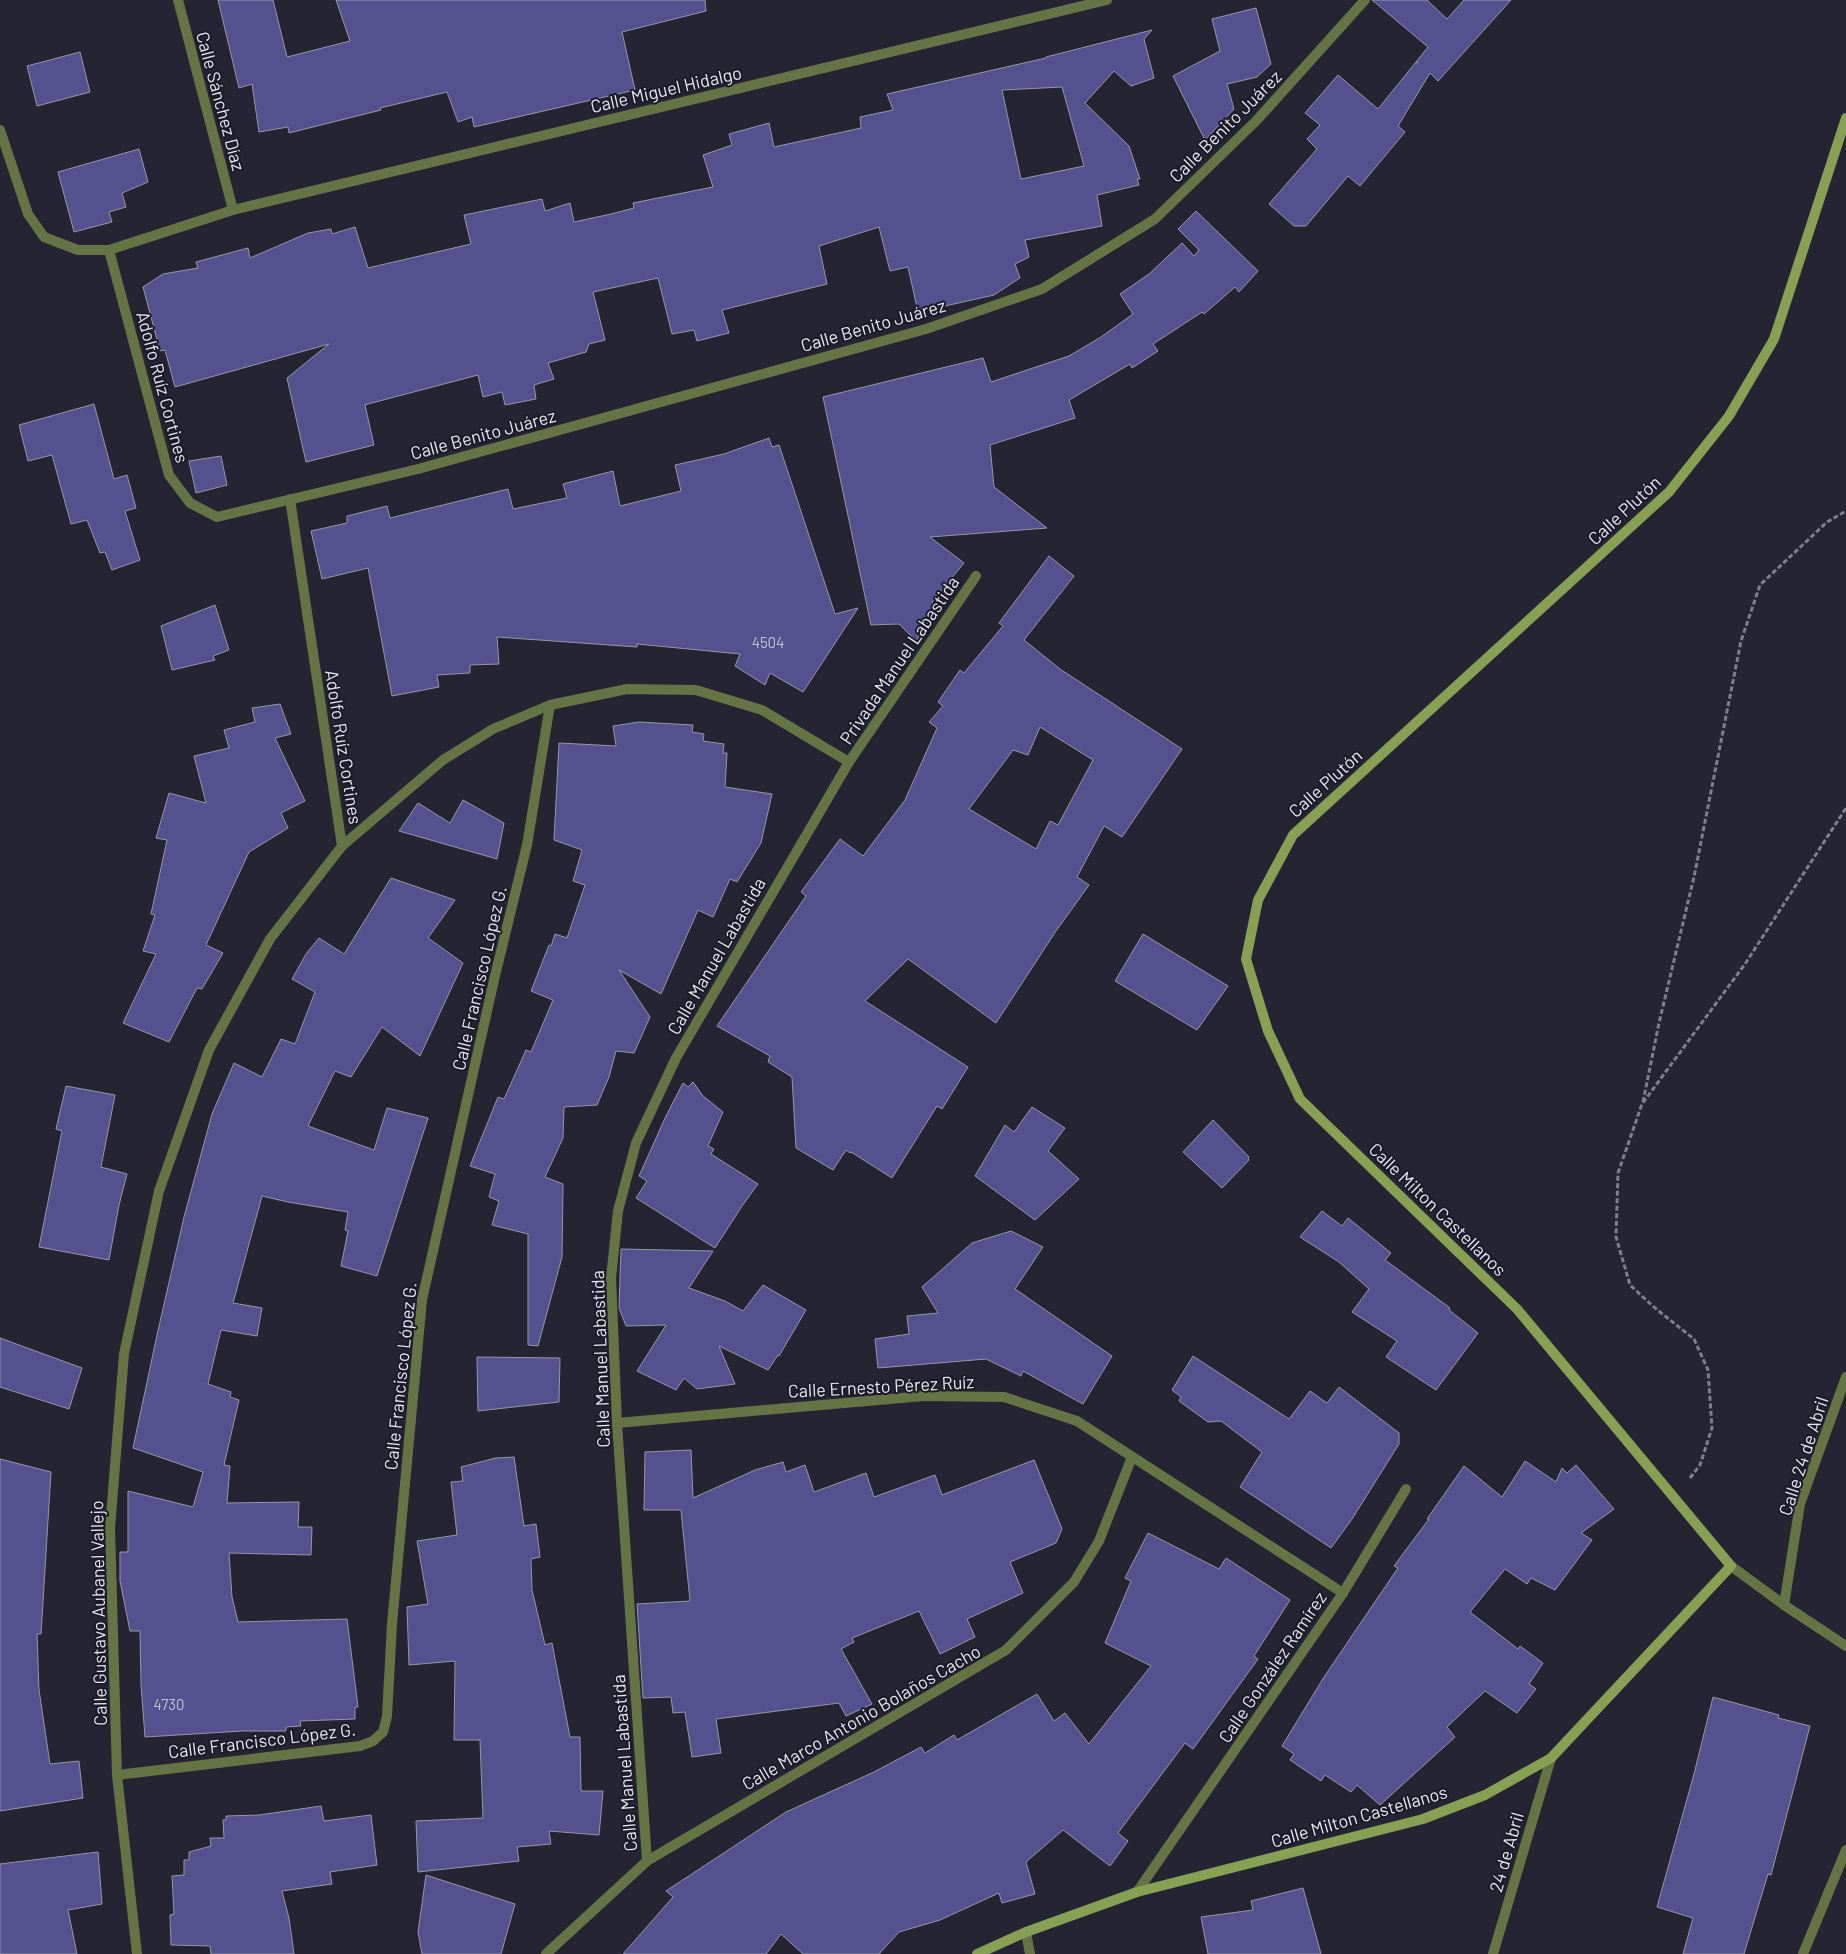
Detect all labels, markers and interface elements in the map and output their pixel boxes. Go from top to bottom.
street label: Calle Sánchez Díaz [192,29,250,173]
street label: Calle Miguel Hidalgo [588,61,744,117]
street label: Calle Benito Juárez [1164,65,1286,187]
street label: Calle Benito Juárez [798,294,948,356]
street label: Adolfo Ruíz Cortines [132,309,194,465]
street label: Calle Benito Juárez [408,404,558,464]
street label: Calle Plutón [1583,471,1665,549]
street label: Privada Manuel Labastida [835,572,963,748]
house number: 4504 [752,633,784,651]
street label: Adolfo Ruíz Cortines [321,668,367,826]
street label: Calle Plutón [1284,744,1366,822]
street label: Calle Manuel Labastida [662,874,770,1038]
street label: Calle Francisco López G. [447,883,511,1073]
street label: Calle Milton Castellanos [1365,1138,1511,1280]
street label: Calle Manuel Labastida [586,1270,614,1448]
street label: Calle Francisco López G. [379,1281,421,1471]
street label: Calle Ernesto Pérez Ruíz [787,1370,975,1402]
street label: Calle 24 de Abril [1773,1394,1833,1518]
street label: Calle Gustavo Aubanel Vallejo [85,1500,111,1726]
street label: Calle González Ramírez [1213,1587,1331,1747]
street label: Calle Marco Antonio Bolaños Cacho [738,1639,984,1795]
street label: Calle Manuel Labastida [607,1674,641,1852]
house number: 4730 [153,1695,185,1713]
street label: Calle Francisco López G. [167,1718,357,1762]
street label: Calle Milton Castellanos [1268,1780,1450,1852]
street label: 24 de Abril [1484,1809,1528,1895]

